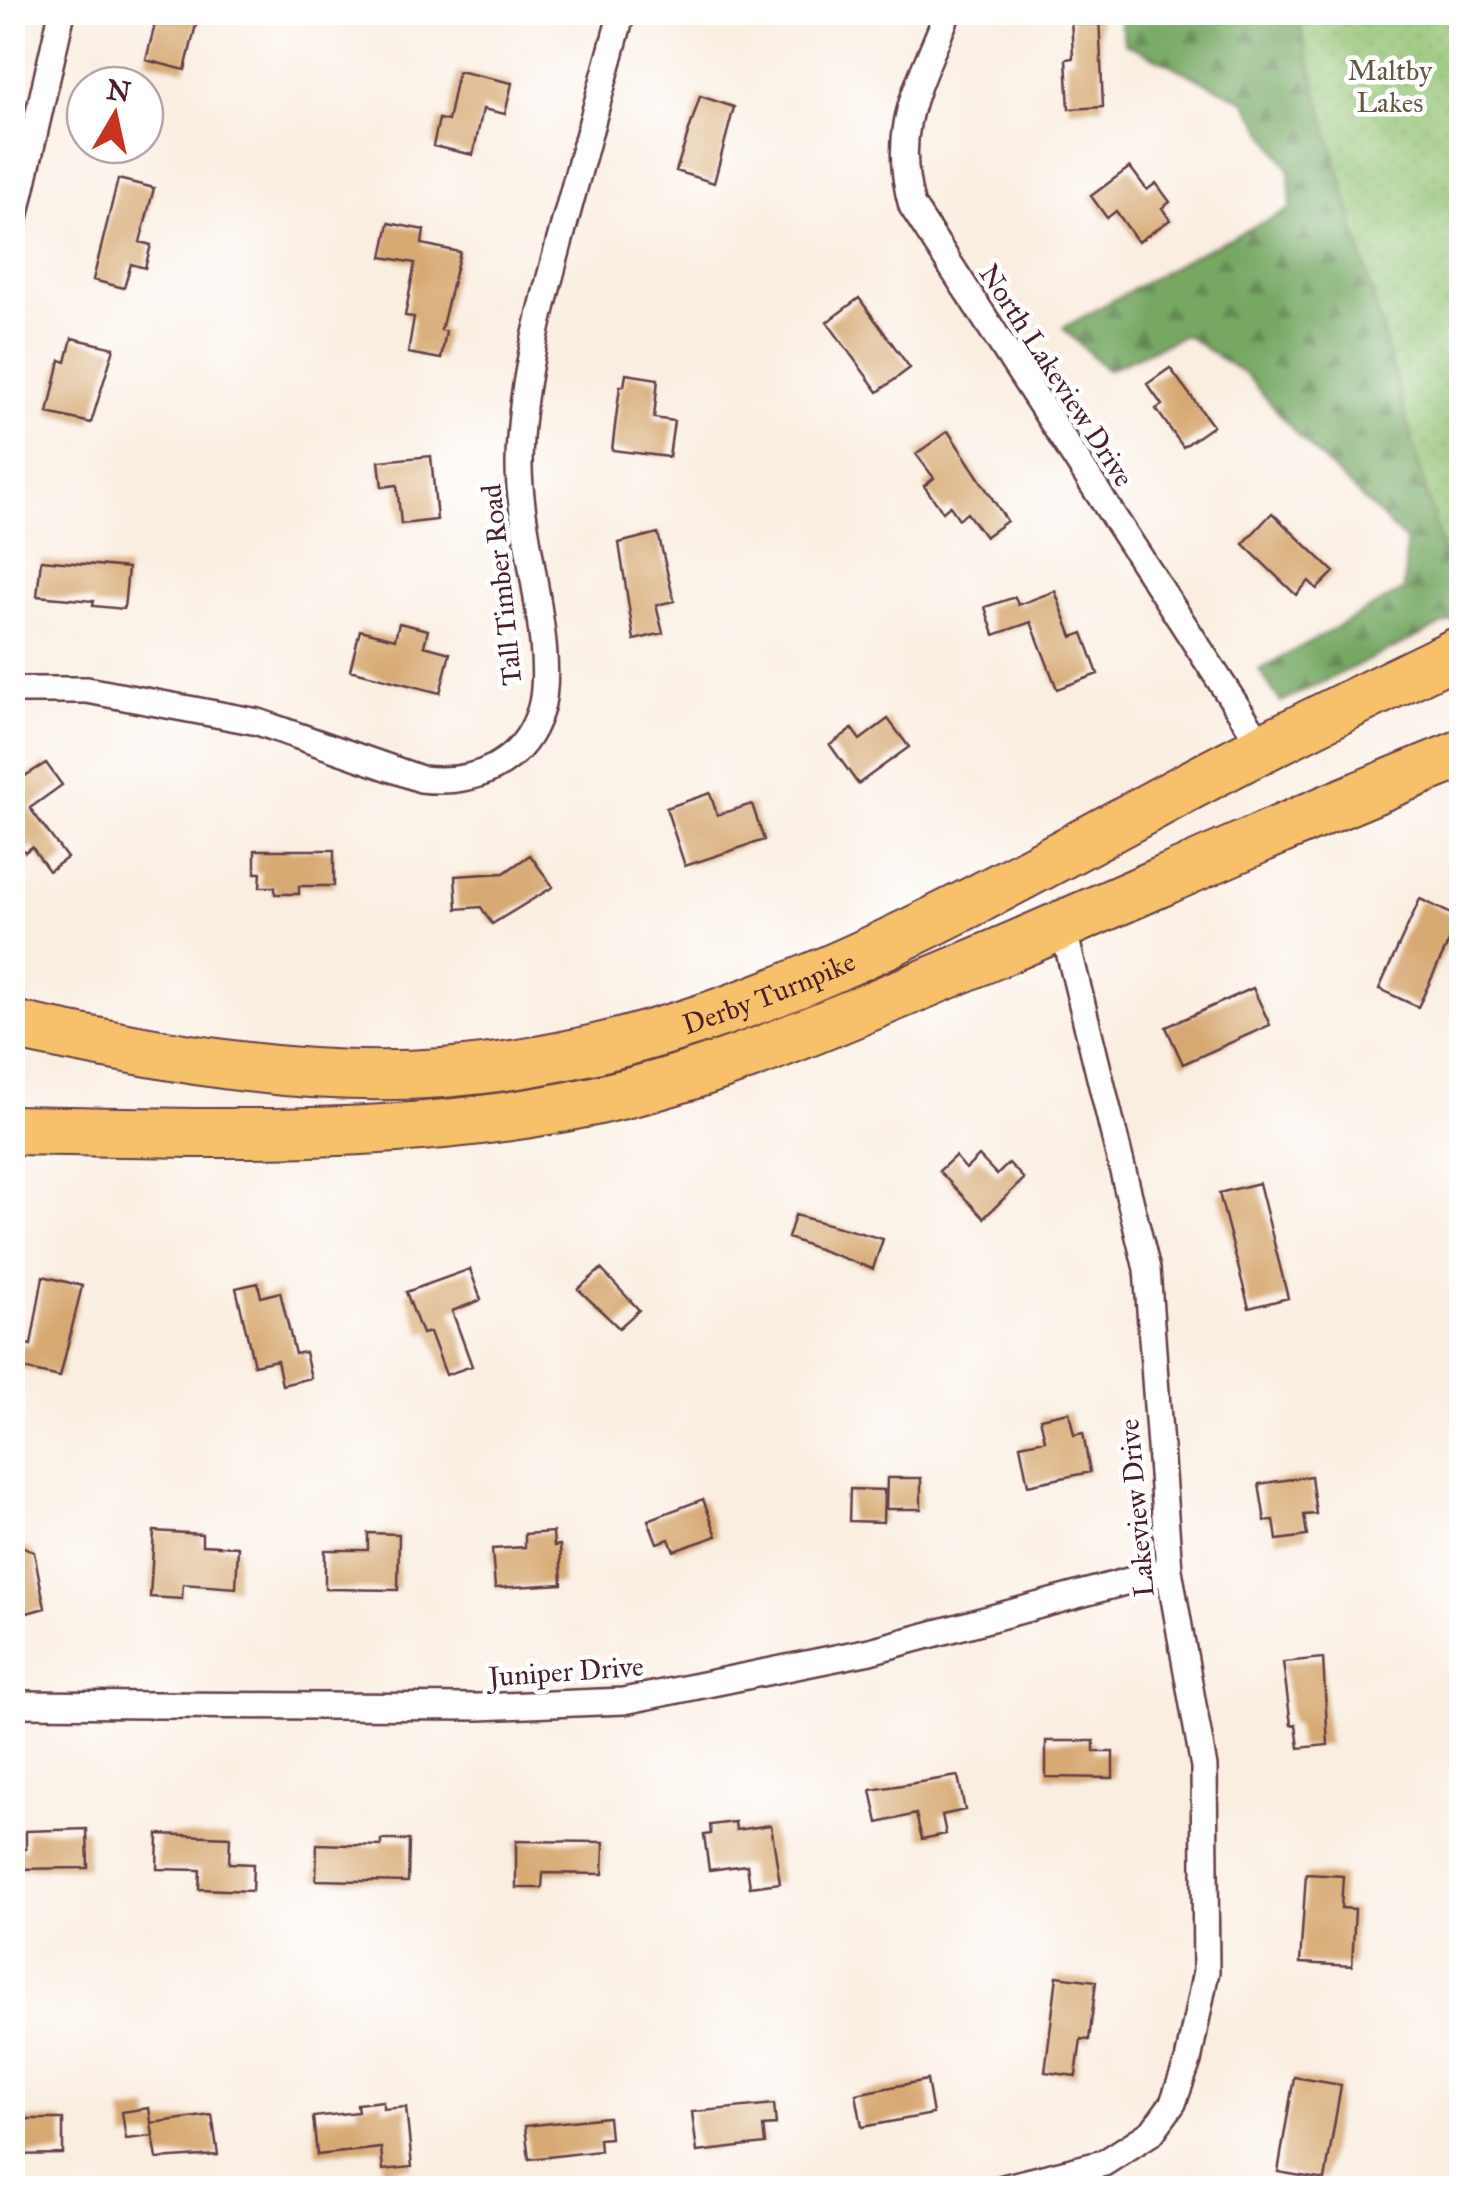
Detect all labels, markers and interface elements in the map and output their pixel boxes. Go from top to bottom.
park label: Maltby Lakes [1348,53,1433,120]
north arrow [65,65,165,165]
text: N [104,72,134,110]
street label: North Lakeview Drive [972,257,1142,493]
street label: Tall Timber Road [474,483,529,687]
street label: Derby Turnpike [678,944,861,1042]
street label: Lakeview Drive [1111,1417,1162,1599]
street label: Juniper Drive [484,1649,645,1695]

